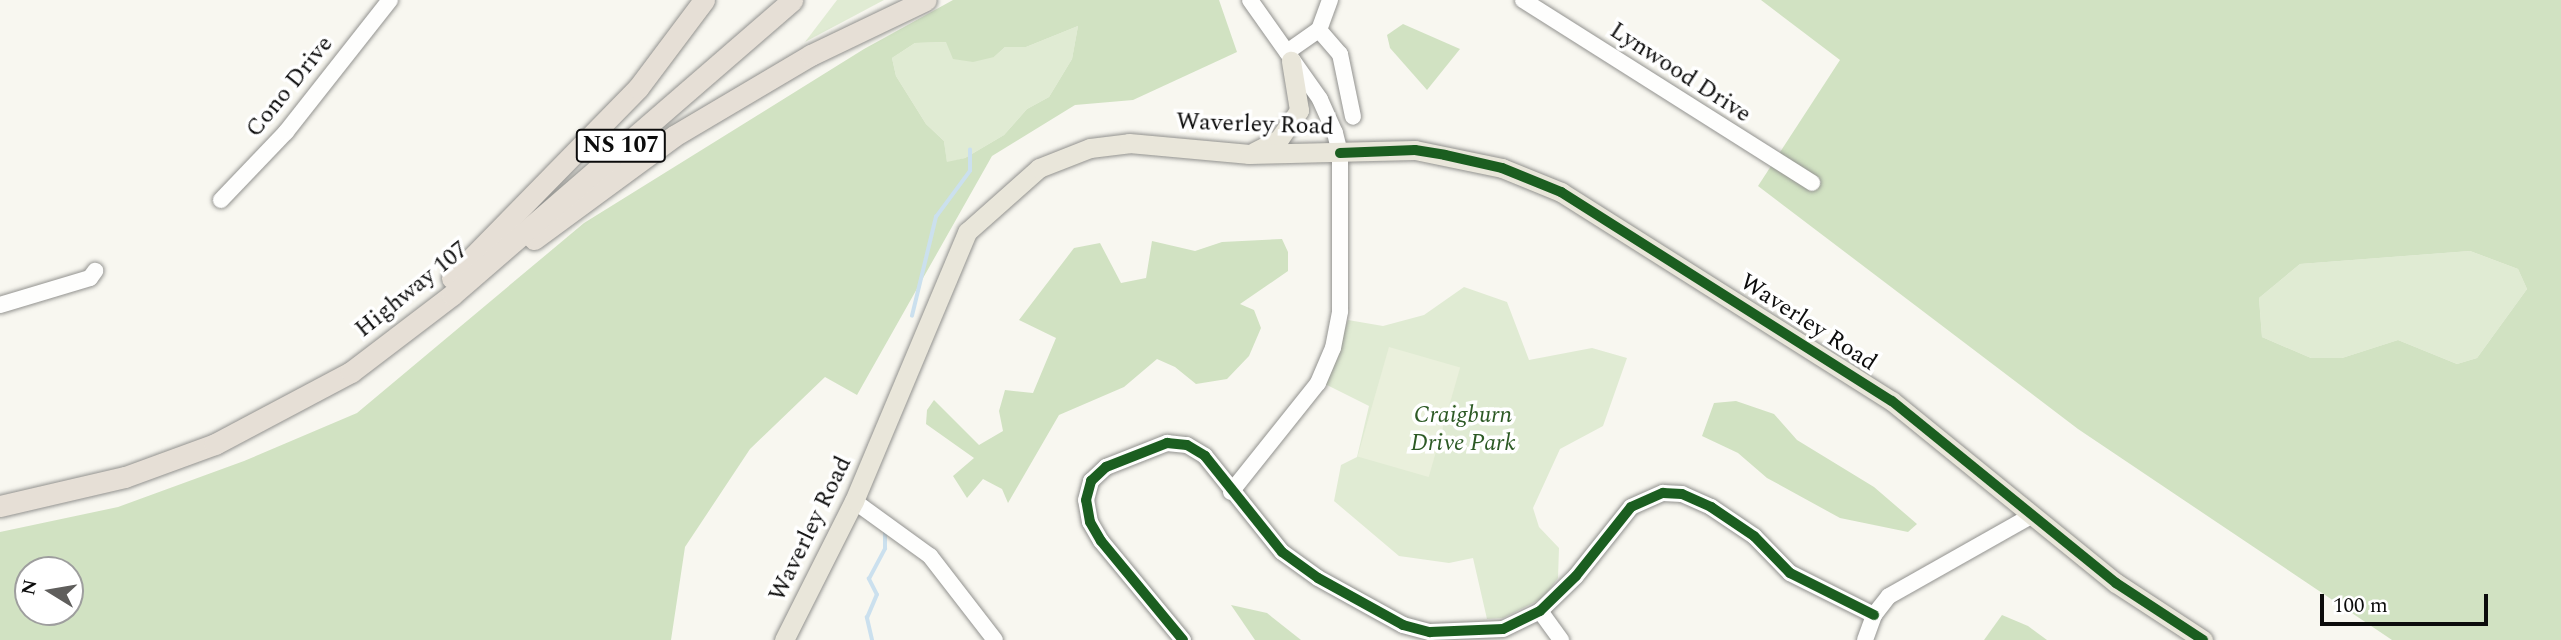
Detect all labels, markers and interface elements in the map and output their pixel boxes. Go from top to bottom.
street label: Lynwood Drive [1604,17,1756,129]
street label: Cono Drive [240,30,340,144]
street label: Waverley Road [1176,108,1334,142]
road number: NS 107 [576,127,666,166]
street label: Highway 107 [350,236,474,344]
street label: Waverley Road [1734,268,1882,378]
park label: Craigburn Drive Park [1410,402,1516,458]
street label: Waverley Road [763,452,859,606]
north arrow [14,556,84,626]
text: N [14,577,46,598]
scale bar [2323,580,2491,624]
text: 100 m [2333,590,2388,622]

